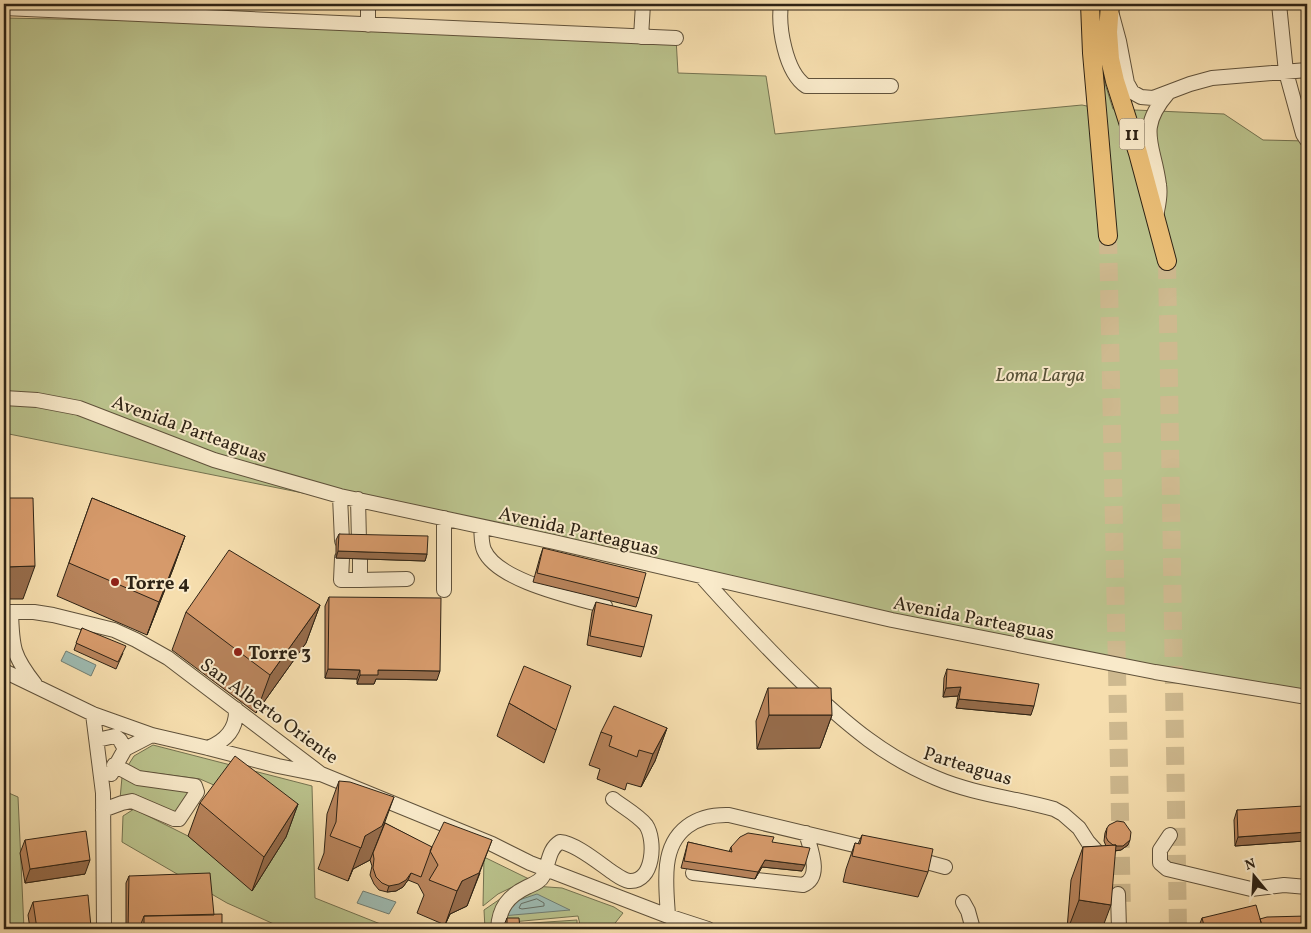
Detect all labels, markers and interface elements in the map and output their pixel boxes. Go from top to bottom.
road number: 11 [1120,118,1144,150]
park label: Loma Larga [995,363,1085,389]
street label: Avenida Parteaguas [108,390,271,470]
street label: Avenida Parteaguas [496,501,661,563]
place label: Torre 4 [125,571,190,597]
marker: Torre 4 [109,576,121,588]
street label: Avenida Parteaguas [891,591,1056,647]
place label: Torre 3 [248,641,311,667]
marker: Torre 3 [232,646,244,658]
street label: San Alberto Oriente [194,653,343,771]
street label: Parteaguas [920,741,1015,793]
north arrow [1228,850,1278,900]
text: N [1243,854,1258,876]

